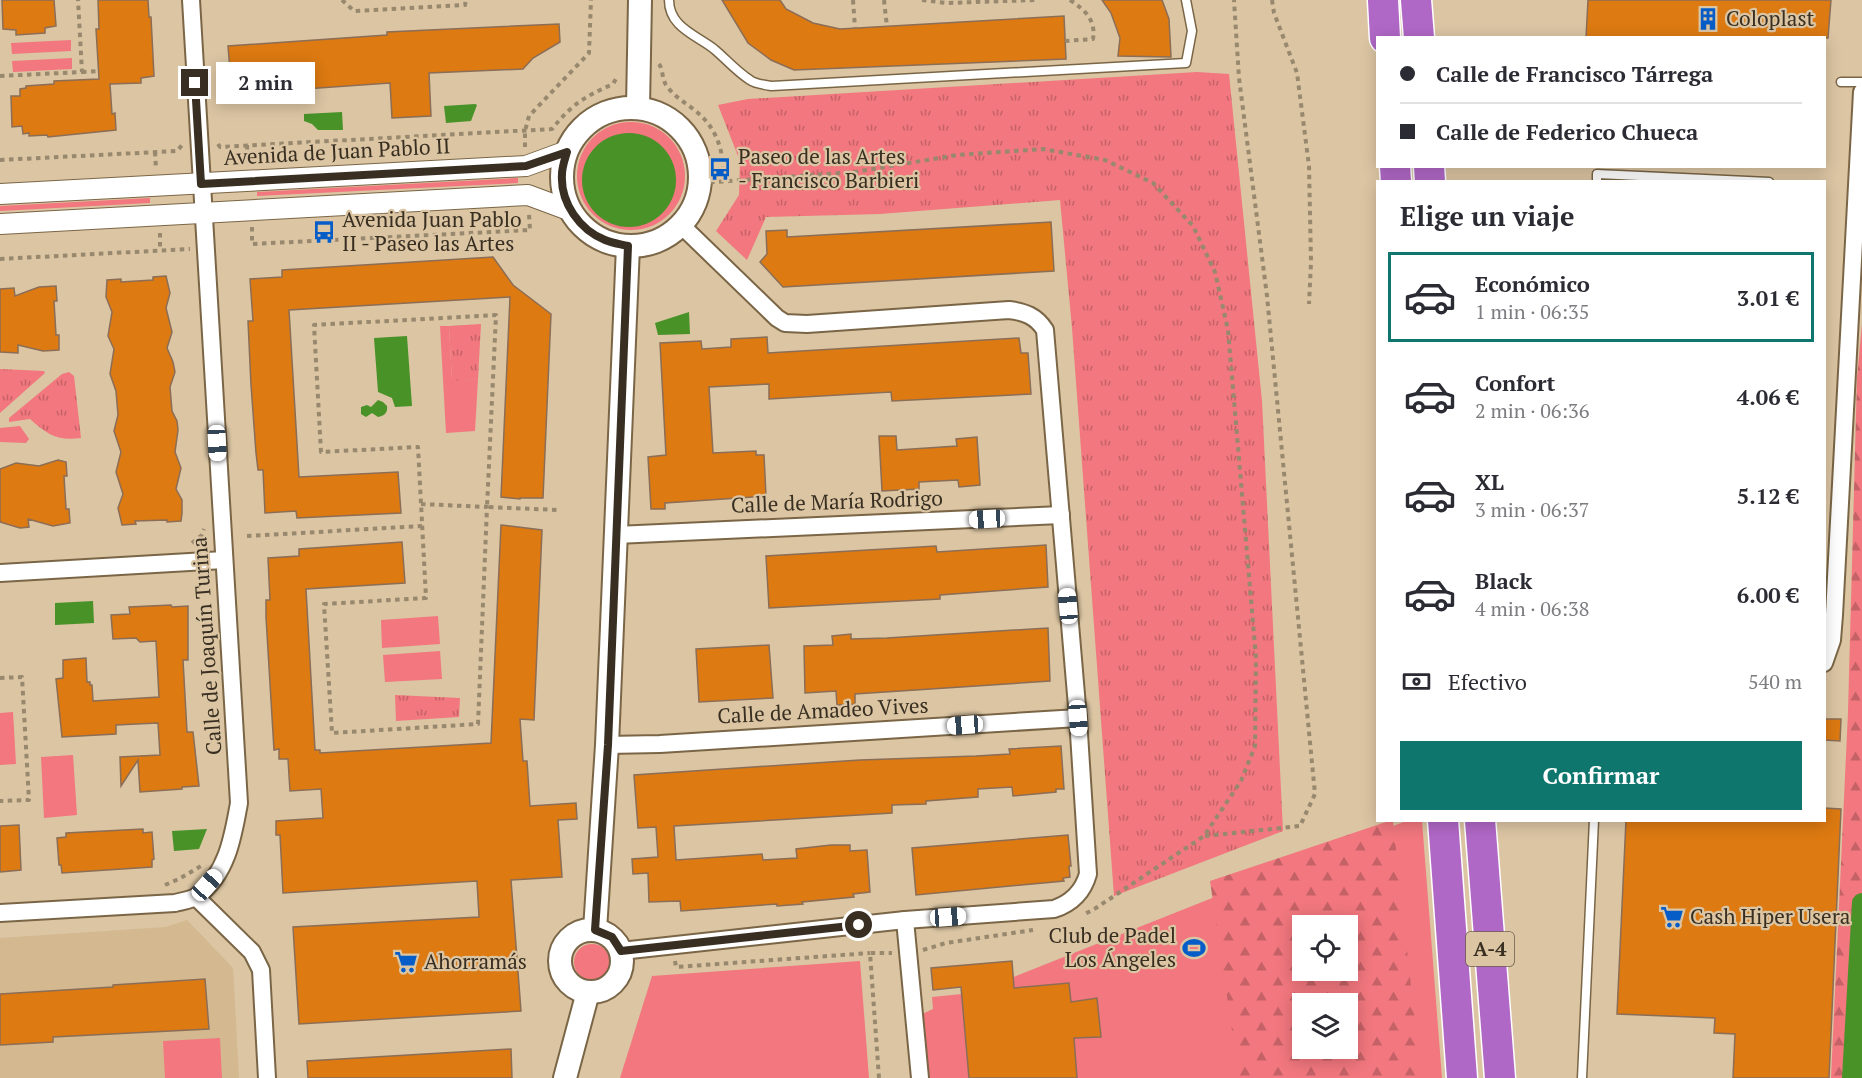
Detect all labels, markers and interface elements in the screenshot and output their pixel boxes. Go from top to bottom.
place label: Coloplast [1726,4,1814,32]
building icon: Coloplast [1695,6,1721,32]
text: Calle de Francisco Tárrega [1436,59,1713,88]
callout: 2 min [216,62,315,104]
route end [181,69,208,96]
text: 2 min [238,69,293,96]
text: Calle de Federico Chueca [1436,117,1698,146]
street label: Avenida de Juan Pablo II [223,131,451,171]
place label: Paseo de las Artes - Francisco Barbieri [738,142,919,194]
bus stop icon: Paseo de las Artes - Francisco Barbieri [707,156,733,182]
text: Elige un viaje [1400,198,1574,234]
place label: Avenida Juan Pablo II - Paseo las Artes [342,205,522,257]
bus stop icon: Avenida Juan Pablo II - Paseo las Artes [311,219,337,245]
text: Económico [1475,269,1590,298]
icon: car [1403,270,1457,324]
text: 3.01 € [1737,283,1799,312]
text: 1 min · 06:35 [1475,298,1589,325]
text: Confort [1475,368,1555,397]
icon: car [1403,369,1457,423]
text: 4.06 € [1737,382,1799,411]
text: 2 min · 06:36 [1475,397,1589,424]
car [207,425,227,461]
text: XL [1475,467,1504,496]
icon: car [1403,468,1457,522]
text: 5.12 € [1737,481,1799,510]
street label: Calle de María Rodrigo [731,483,943,519]
text: 3 min · 06:37 [1475,496,1589,523]
car [969,509,1005,529]
street label: Calle de Joaquín Turina [184,536,228,756]
text: Black [1475,566,1532,595]
icon: car [1403,567,1457,621]
text: 6.00 € [1737,580,1799,609]
car [1057,587,1079,625]
text: 4 min · 06:38 [1475,595,1589,622]
icon: cash [1400,665,1433,698]
text: Efectivo [1448,667,1527,696]
text: 540 m [1748,668,1802,695]
street label: Calle de Amadeo Vives [717,690,929,730]
car [1068,699,1088,737]
car [946,715,984,735]
button: Confirmar [1400,741,1802,810]
car [188,866,226,904]
place label: Cash Hiper Usera [1690,902,1851,930]
supermarket icon: Cash Hiper Usera [1659,904,1685,930]
car [929,907,967,927]
route start [845,911,872,938]
map controls [1292,915,1358,1059]
button: locate [1292,915,1358,981]
place label: Club de Padel Los Ángeles [1049,921,1176,973]
road number: A-4 [1466,932,1514,966]
sports icon: Club de Padel Los Ángeles [1181,935,1207,961]
place label: Ahorramás [424,947,527,975]
supermarket icon: Ahorramás [393,949,419,975]
button: layers [1292,993,1358,1059]

